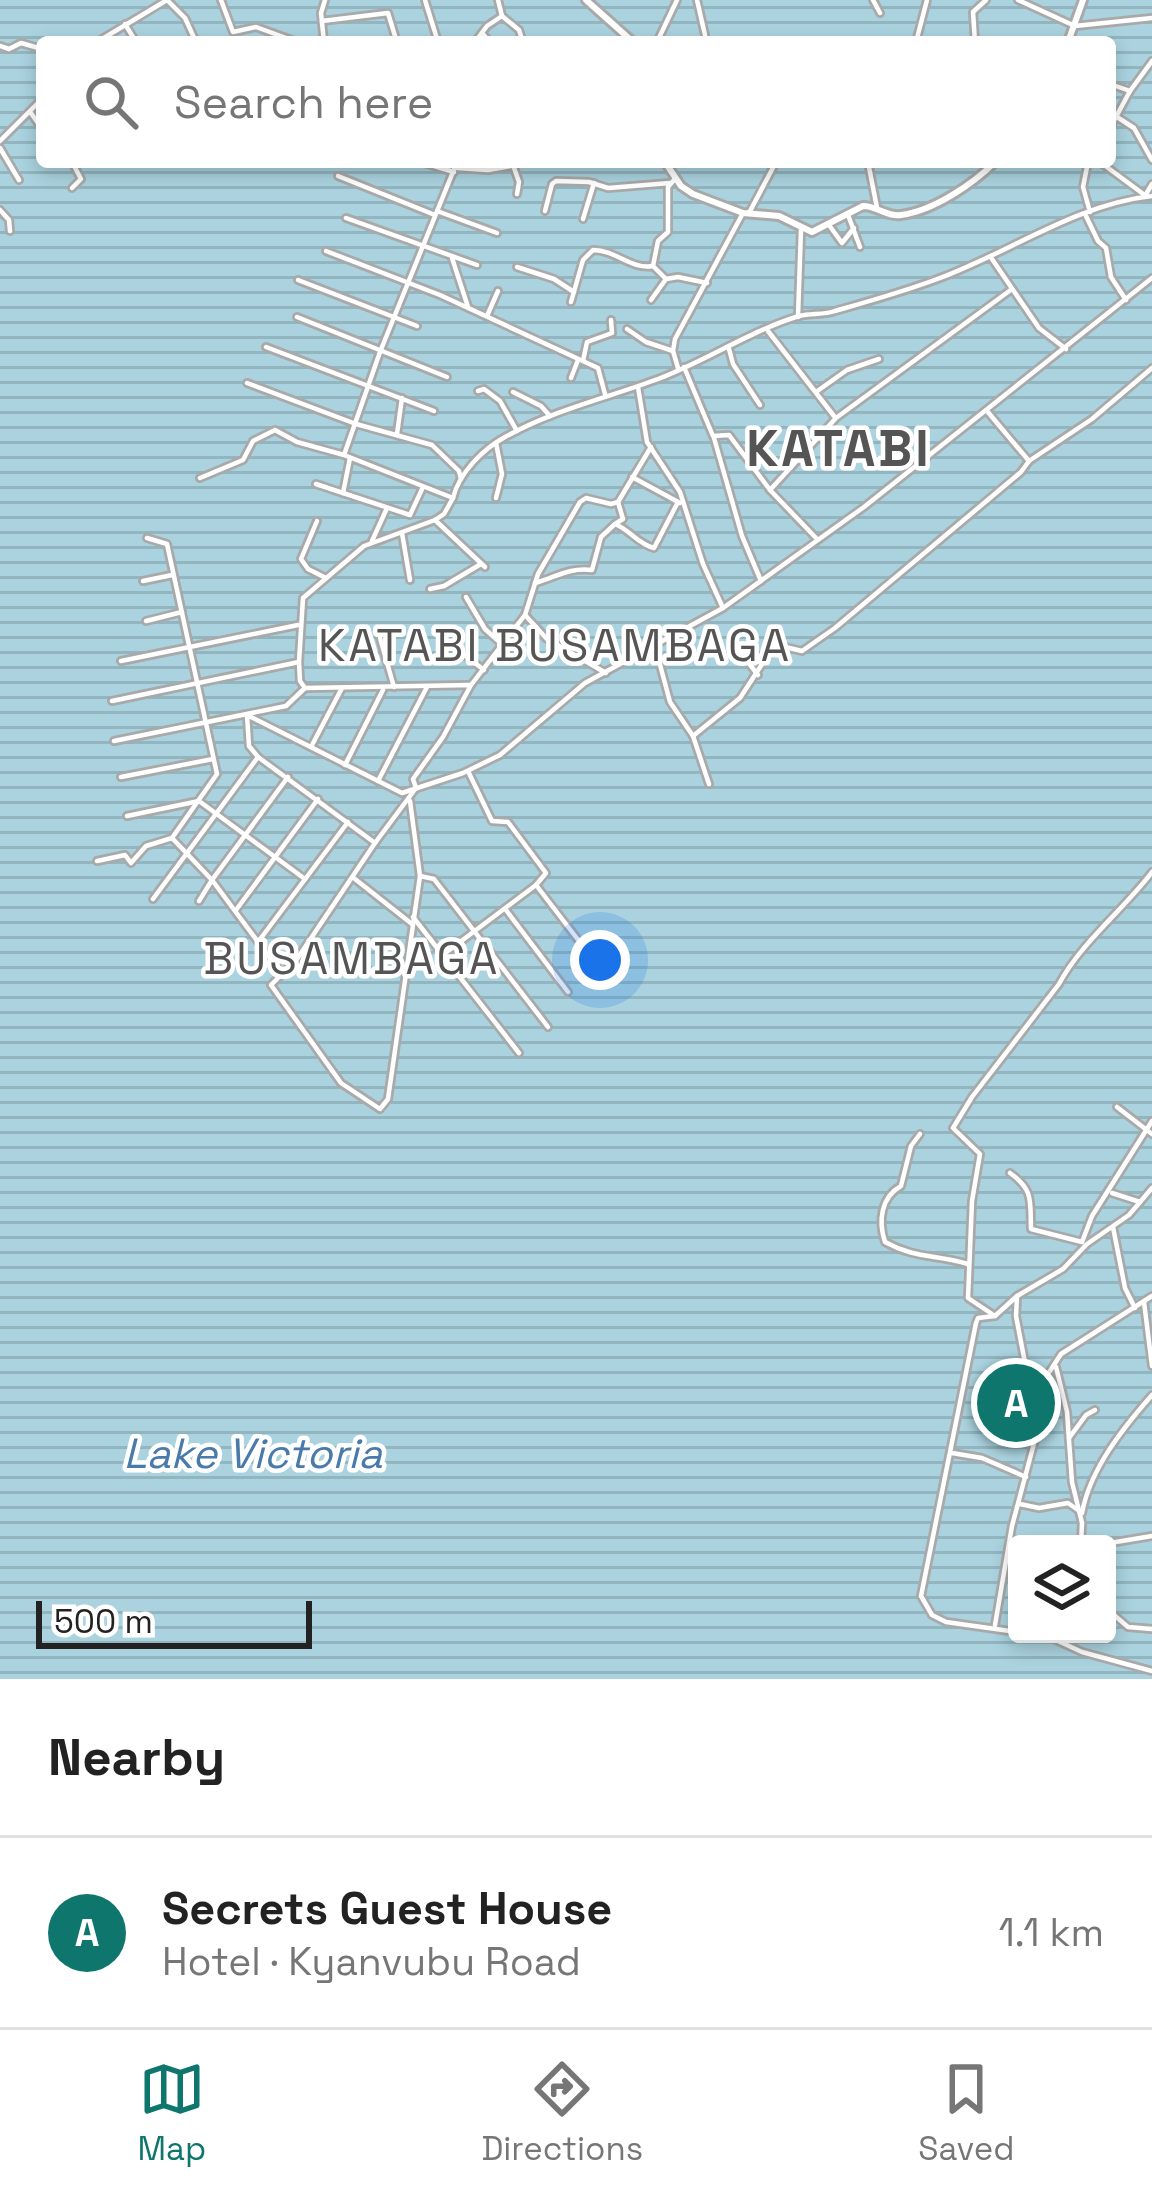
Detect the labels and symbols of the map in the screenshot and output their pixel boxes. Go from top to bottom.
district label: KATABI [746,416,932,481]
district label: KATABI BUSAMBAGA [318,617,792,674]
district label: BUSAMBAGA [204,930,500,987]
your location [570,930,630,990]
pin: A [977,1358,1055,1448]
water label: Lake Victoria [123,1427,383,1480]
scale bar [36,1595,312,1648]

